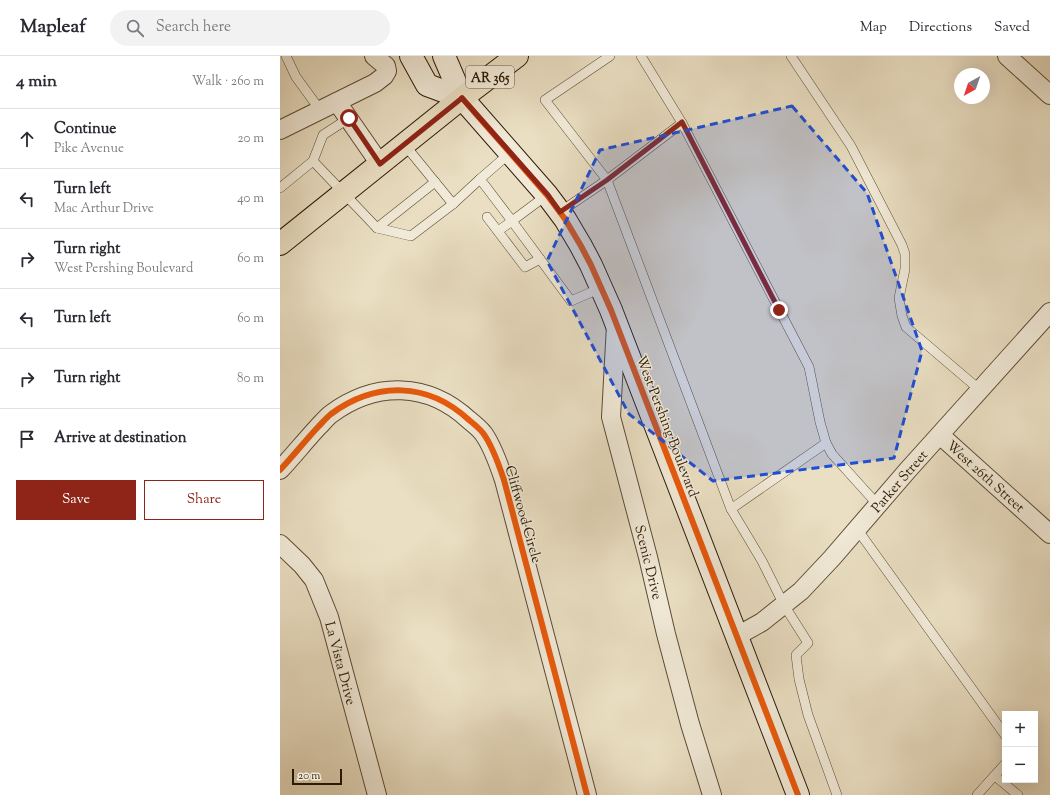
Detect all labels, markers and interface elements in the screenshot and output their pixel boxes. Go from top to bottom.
search box [110,10,390,46]
text: Mapleaf [20,14,86,41]
icon: search [124,17,146,39]
text: Search here [156,17,231,38]
text: Map [860,18,887,38]
text: Directions [909,18,972,38]
text: Saved [994,18,1030,38]
road number: AR 365 [466,66,514,88]
north arrow [954,68,990,104]
text: 4 min [16,70,57,94]
text: Walk · 260 m [192,73,264,91]
route start [340,109,358,127]
text: Continue [54,119,116,140]
icon: ahead [16,128,38,150]
text: 20 m [238,130,264,148]
text: Pike Avenue [54,140,124,158]
text: Turn left [54,179,111,200]
icon: left [16,188,38,210]
text: 40 m [237,190,264,208]
text: Mac Arthur Drive [54,200,154,218]
text: Turn right [54,239,120,260]
icon: right [16,248,38,270]
text: 60 m [237,250,264,268]
text: West Pershing Boulevard [54,260,193,278]
route end [770,301,788,319]
icon: left [16,308,38,330]
text: Turn left [54,308,111,329]
text: 60 m [237,310,264,328]
street label: West Pershing Boulevard [630,353,702,500]
icon: right [16,368,38,390]
text: Turn right [54,368,120,389]
text: 80 m [237,370,264,388]
icon: arrive [16,428,38,450]
text: Arrive at destination [54,428,187,449]
street label: West 26th Street [941,437,1028,518]
street label: Parker Street [868,446,934,518]
street label: Cliffwood Circle [499,463,546,566]
button: Save [16,480,136,520]
button: Share [144,480,264,520]
street label: Scenic Drive [628,523,666,602]
street label: La Vista Drive [318,620,360,708]
map controls [1002,711,1038,783]
button: + [1002,711,1038,747]
button: − [1002,747,1038,783]
scale bar [292,767,342,786]
text: 20 m [298,768,320,784]

